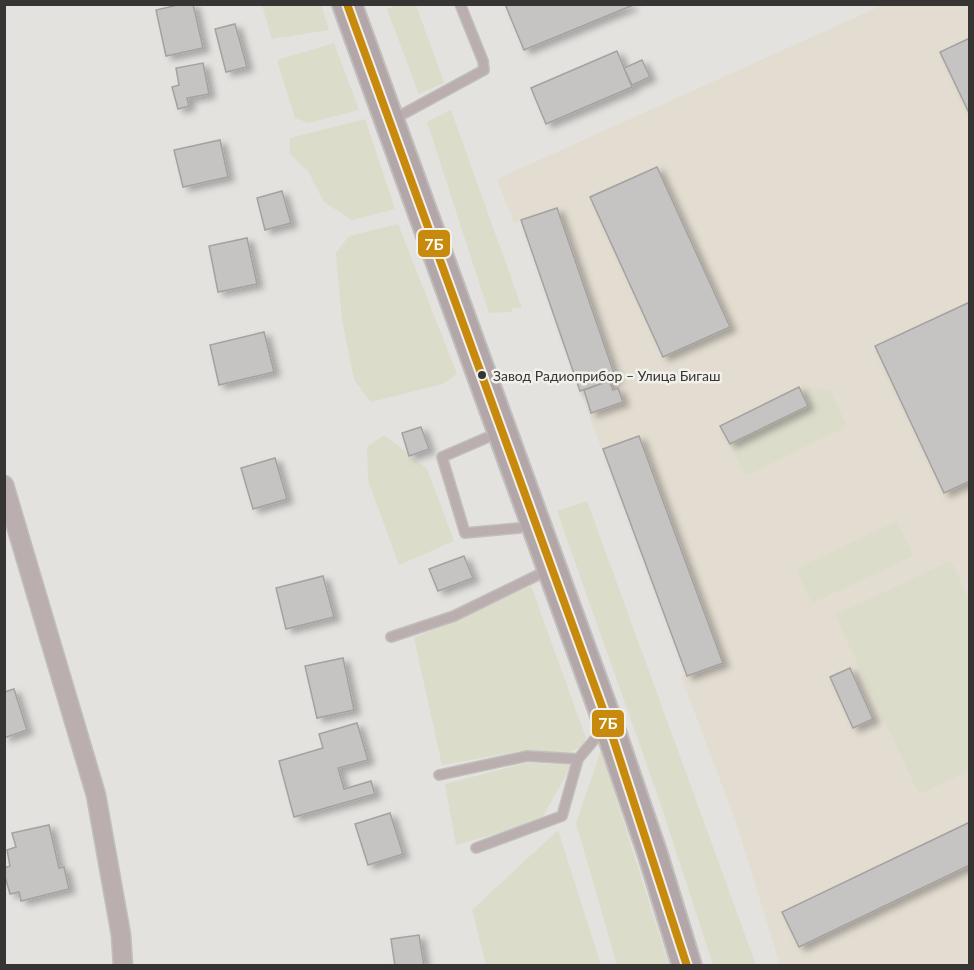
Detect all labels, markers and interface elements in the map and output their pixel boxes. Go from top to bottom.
line badge: 7Б [417,229,451,258]
text: 7Б [424,234,444,253]
place label: Завод Радиоприбор – Улица Бигаш [493,367,720,384]
marker: Завод Радиоприбор – Улица Бигаш [476,369,488,381]
line badge: 7Б [591,709,625,738]
text: 7Б [598,713,618,732]

